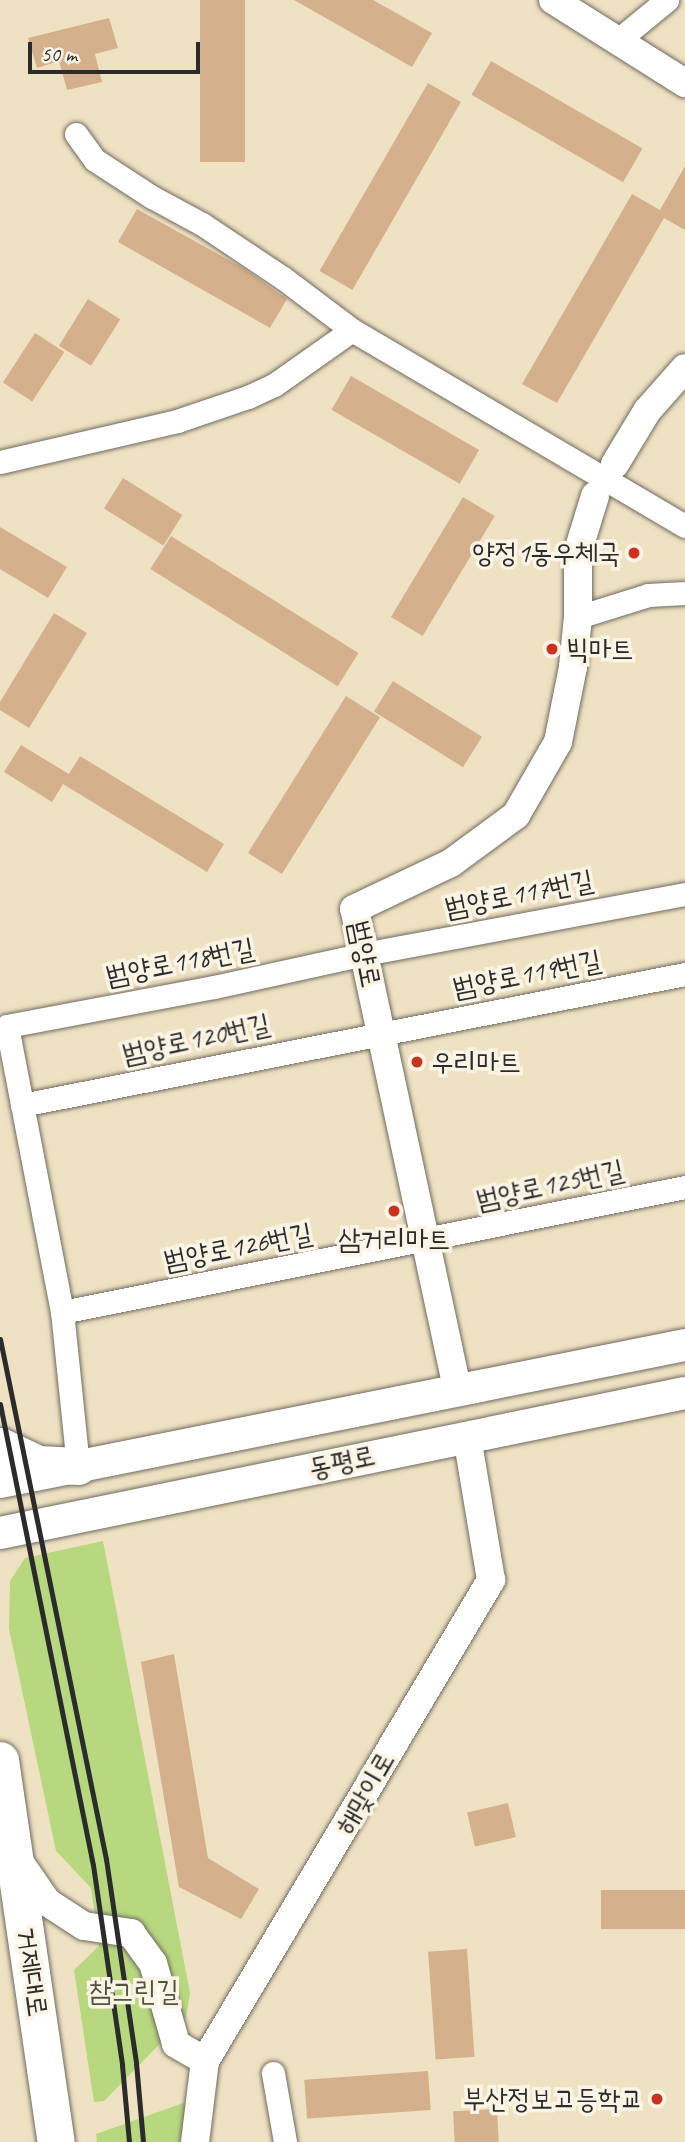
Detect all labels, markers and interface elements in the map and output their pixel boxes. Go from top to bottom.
scale bar [32,28,203,72]
text: 50 m [41,41,77,67]
place label: 양정1동우체국 [472,536,620,570]
marker: 양정1동우체국 [626,545,642,561]
place label: 빅마트 [566,632,634,666]
marker: 빅마트 [544,641,560,657]
street label: 범양로117번길 [442,863,596,925]
street label: 범양로 [342,918,388,990]
street label: 범양로118번길 [103,931,257,993]
street label: 범양로119번길 [450,943,604,1005]
street label: 범양로120번길 [119,1007,273,1071]
place label: 우리마트 [431,1045,521,1079]
marker: 우리마트 [409,1054,425,1070]
street label: 범양로125번길 [473,1153,627,1217]
marker: 삼거리마트 [386,1203,402,1219]
street label: 범양로126번길 [161,1216,315,1278]
place label: 삼거리마트 [338,1222,450,1256]
street label: 동평로 [305,1439,379,1485]
street label: 해맞이로 [328,1746,402,1840]
street label: 거제대로 [9,1925,55,2019]
park label: 참그린길 [89,1974,179,2008]
place label: 부산정보고등학교 [463,2082,643,2116]
marker: 부산정보고등학교 [649,2091,665,2107]

